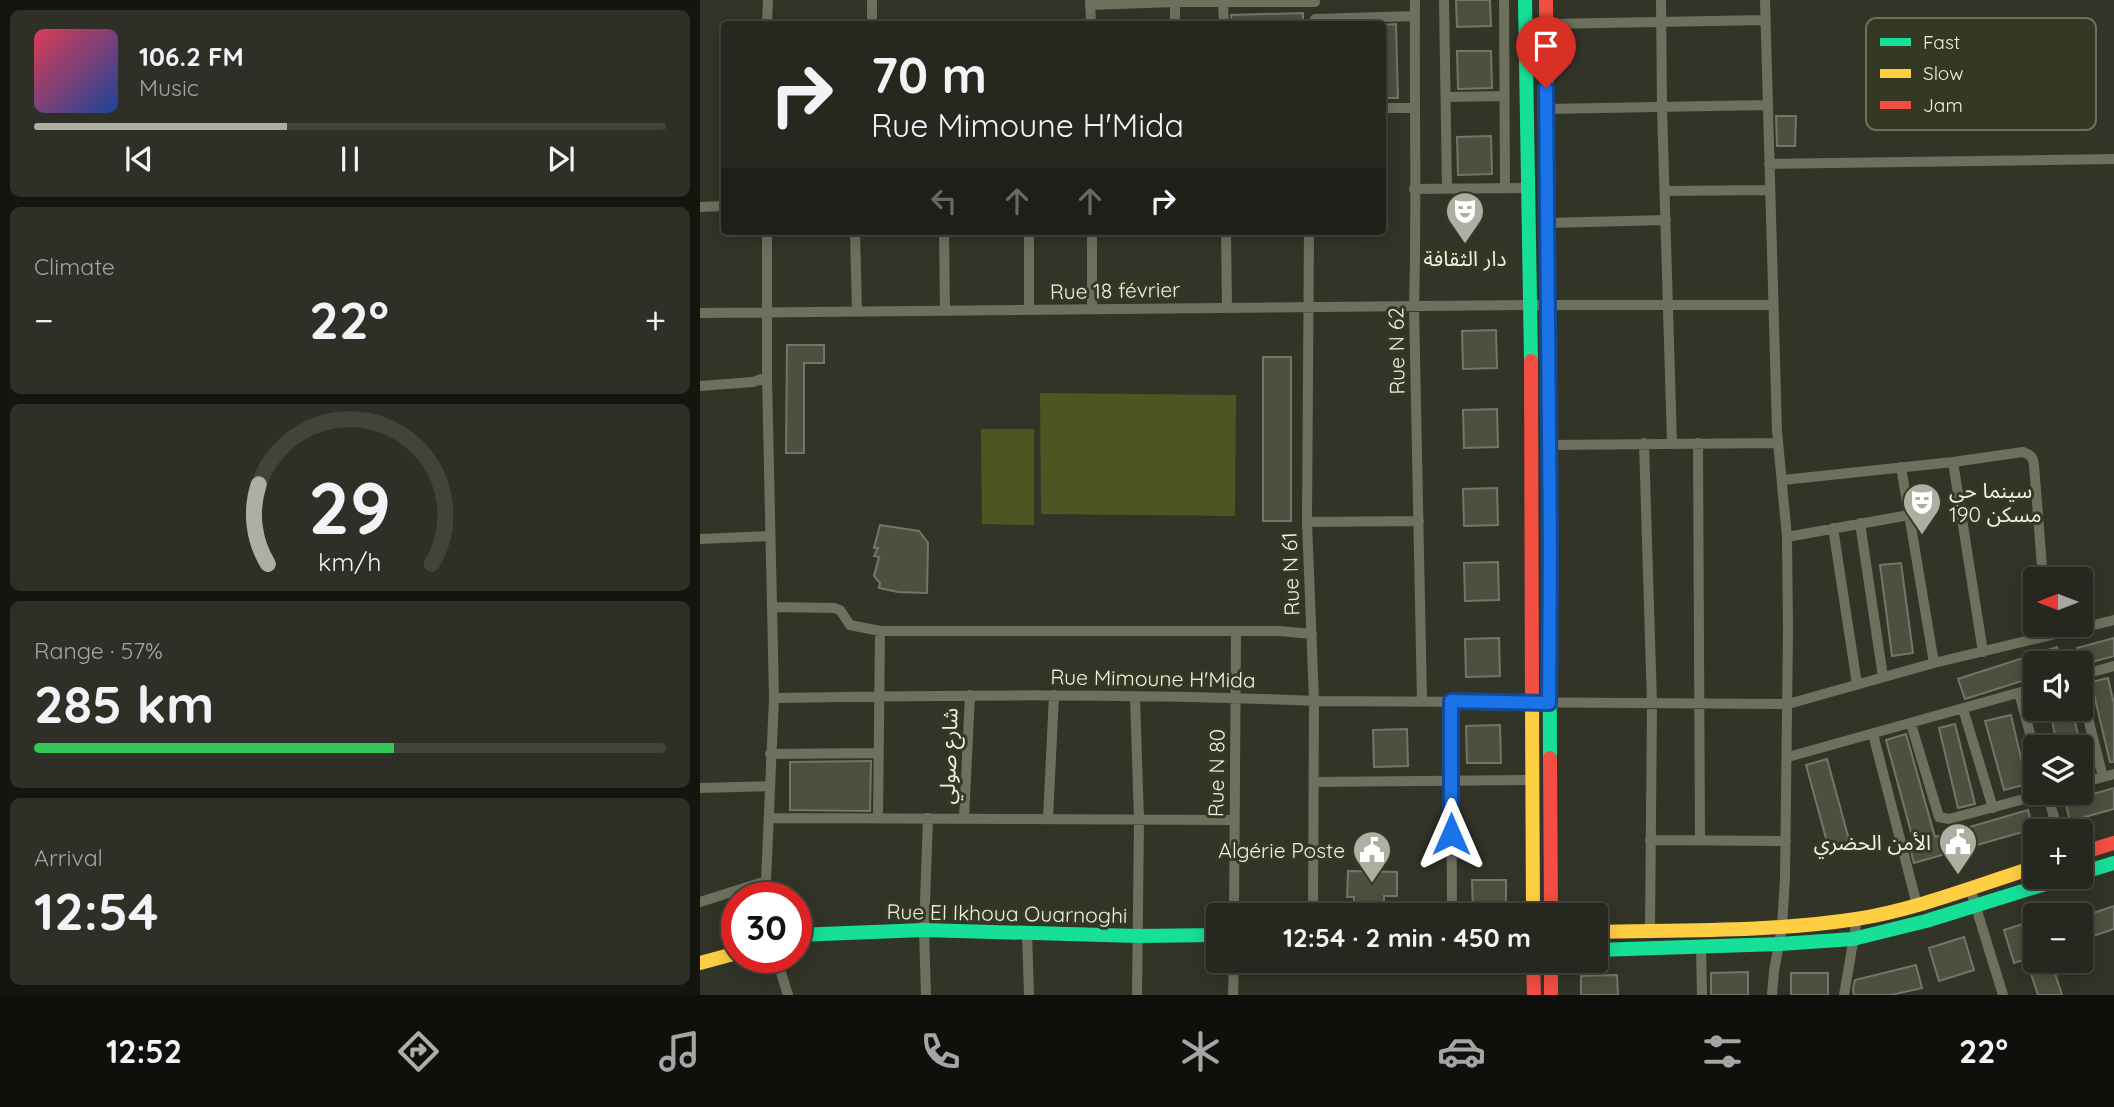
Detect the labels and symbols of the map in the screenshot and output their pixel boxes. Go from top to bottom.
pin [1516,16,1576,88]
legend [1866,18,2096,130]
text: Fast [1923,30,1960,54]
text: Slow [1923,61,1964,85]
text: Jam [1923,93,1963,117]
theatre icon: دار الثقافة [1444,190,1486,245]
place label: دار الثقافة [1424,245,1506,271]
street label: Rue 18 février [1050,276,1180,304]
street label: Rue N 62 [1382,307,1410,395]
place label: سينما حي 190 مسكن [1949,477,2042,527]
theatre icon: سينما حي 190 مسكن [1901,481,1943,536]
street label: Rue N 61 [1276,532,1304,616]
north arrow [2023,567,2093,637]
street label: Rue Mimoune H'Mida [1050,663,1256,693]
street label: شارع صولي [933,707,967,805]
street label: Rue N 80 [1202,729,1230,817]
position arrow [1414,797,1488,871]
public building icon: الأمن الحضري [1937,821,1979,876]
public building icon: Algérie Poste [1351,829,1393,884]
place label: الأمن الحضري [1814,829,1931,859]
place label: Algérie Poste [1218,837,1345,863]
speed limit sign: 30 [721,882,812,973]
street label: Rue EI Ikhoua Ouarnoghi [886,898,1128,928]

